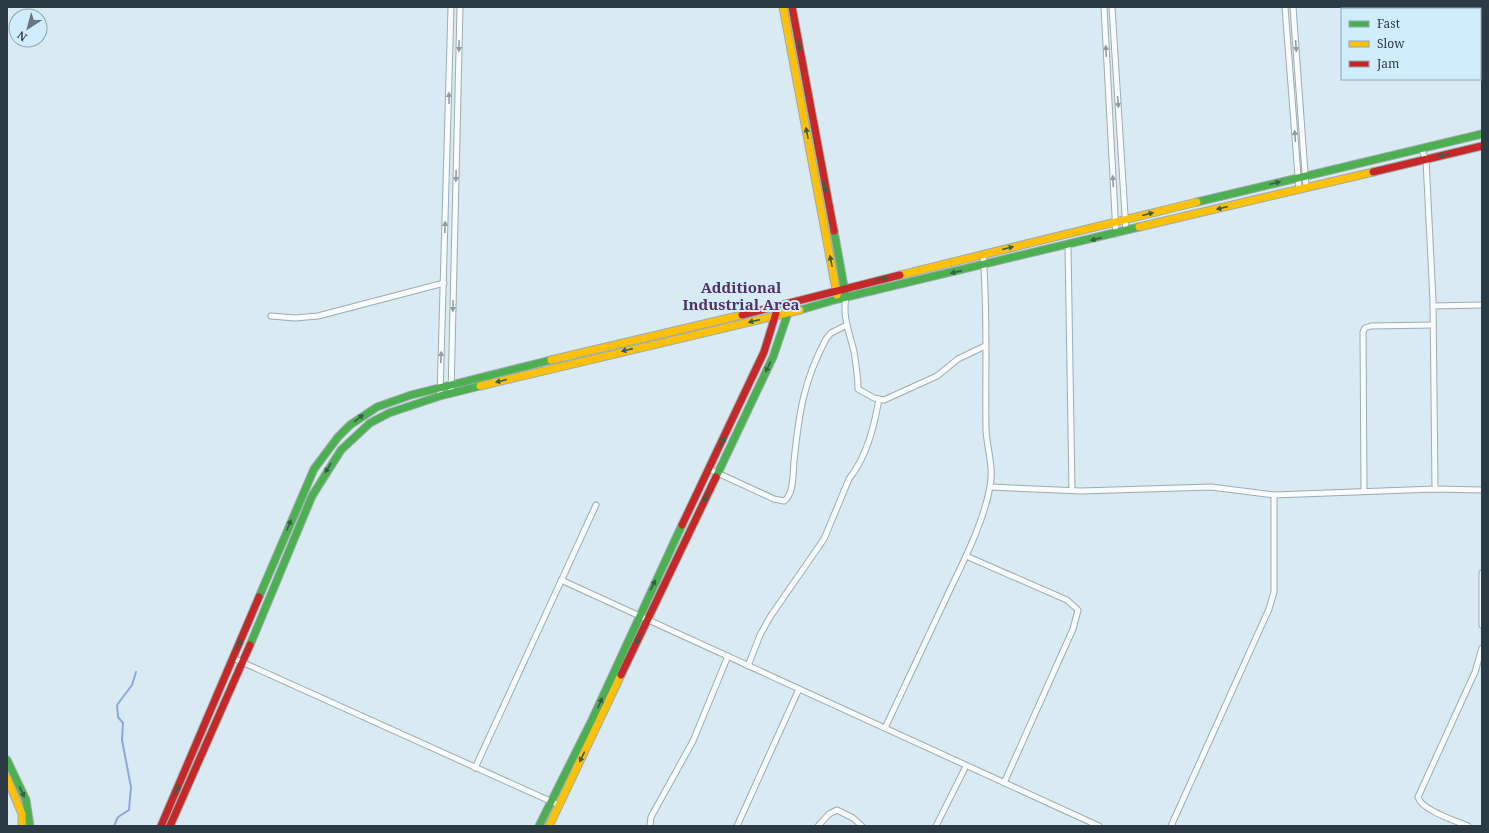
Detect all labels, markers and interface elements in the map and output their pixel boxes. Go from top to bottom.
north arrow [8,8,48,48]
legend [1341,8,1481,80]
text: Fast [1377,15,1400,32]
text: N [14,28,30,45]
text: Slow [1377,35,1405,52]
one-way arrow [796,39,802,51]
one-way arrow [456,40,463,52]
one-way arrow [1292,40,1299,52]
one-way arrow [1103,44,1109,57]
text: Jam [1376,55,1399,72]
one-way arrow [446,91,452,104]
one-way arrow [1114,96,1121,108]
one-way arrow [804,127,810,139]
one-way arrow [1292,130,1299,142]
one-way arrow [1438,153,1450,159]
one-way arrow [453,170,459,183]
one-way arrow [1110,174,1116,187]
one-way arrow [1269,180,1281,186]
one-way arrow [823,181,829,193]
one-way arrow [1216,205,1228,211]
one-way arrow [1142,211,1154,217]
one-way arrow [442,220,448,233]
one-way arrow [1090,236,1102,242]
one-way arrow [1002,245,1015,251]
one-way arrow [828,255,834,267]
one-way arrow [950,270,962,276]
one-way arrow [876,276,888,282]
district label: Additional Industrial Area [682,277,800,314]
one-way arrow [449,300,456,312]
one-way arrow [748,318,760,324]
one-way arrow [621,348,634,354]
one-way arrow [438,351,445,363]
one-way arrow [765,361,771,373]
one-way arrow [495,379,507,385]
one-way arrow [354,414,365,423]
one-way arrow [718,436,725,448]
one-way arrow [325,462,332,474]
one-way arrow [703,491,709,502]
one-way arrow [286,520,292,531]
one-way arrow [650,579,656,590]
one-way arrow [635,634,641,645]
one-way arrow [236,638,242,650]
one-way arrow [596,697,603,709]
one-way arrow [579,751,585,762]
one-way arrow [174,785,180,796]
one-way arrow [19,786,25,798]

